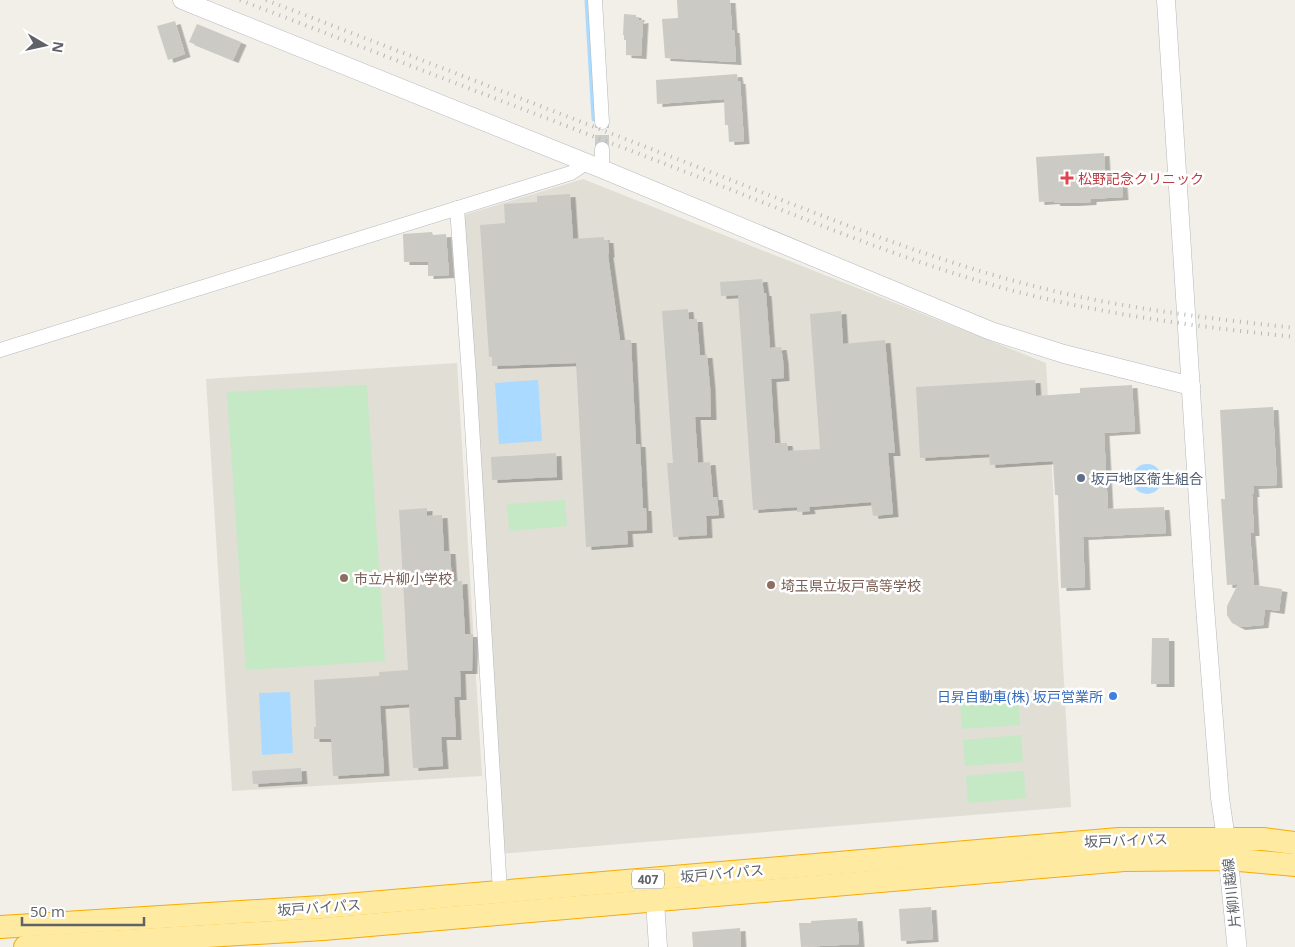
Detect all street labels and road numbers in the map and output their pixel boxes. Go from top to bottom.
street label: 坂戸バイパス [1084,829,1168,851]
street label: 片柳川越線 [1218,857,1244,929]
street label: 坂戸バイパス [679,860,765,886]
road number: 407 [632,870,664,889]
street label: 坂戸バイパス [277,895,361,919]

